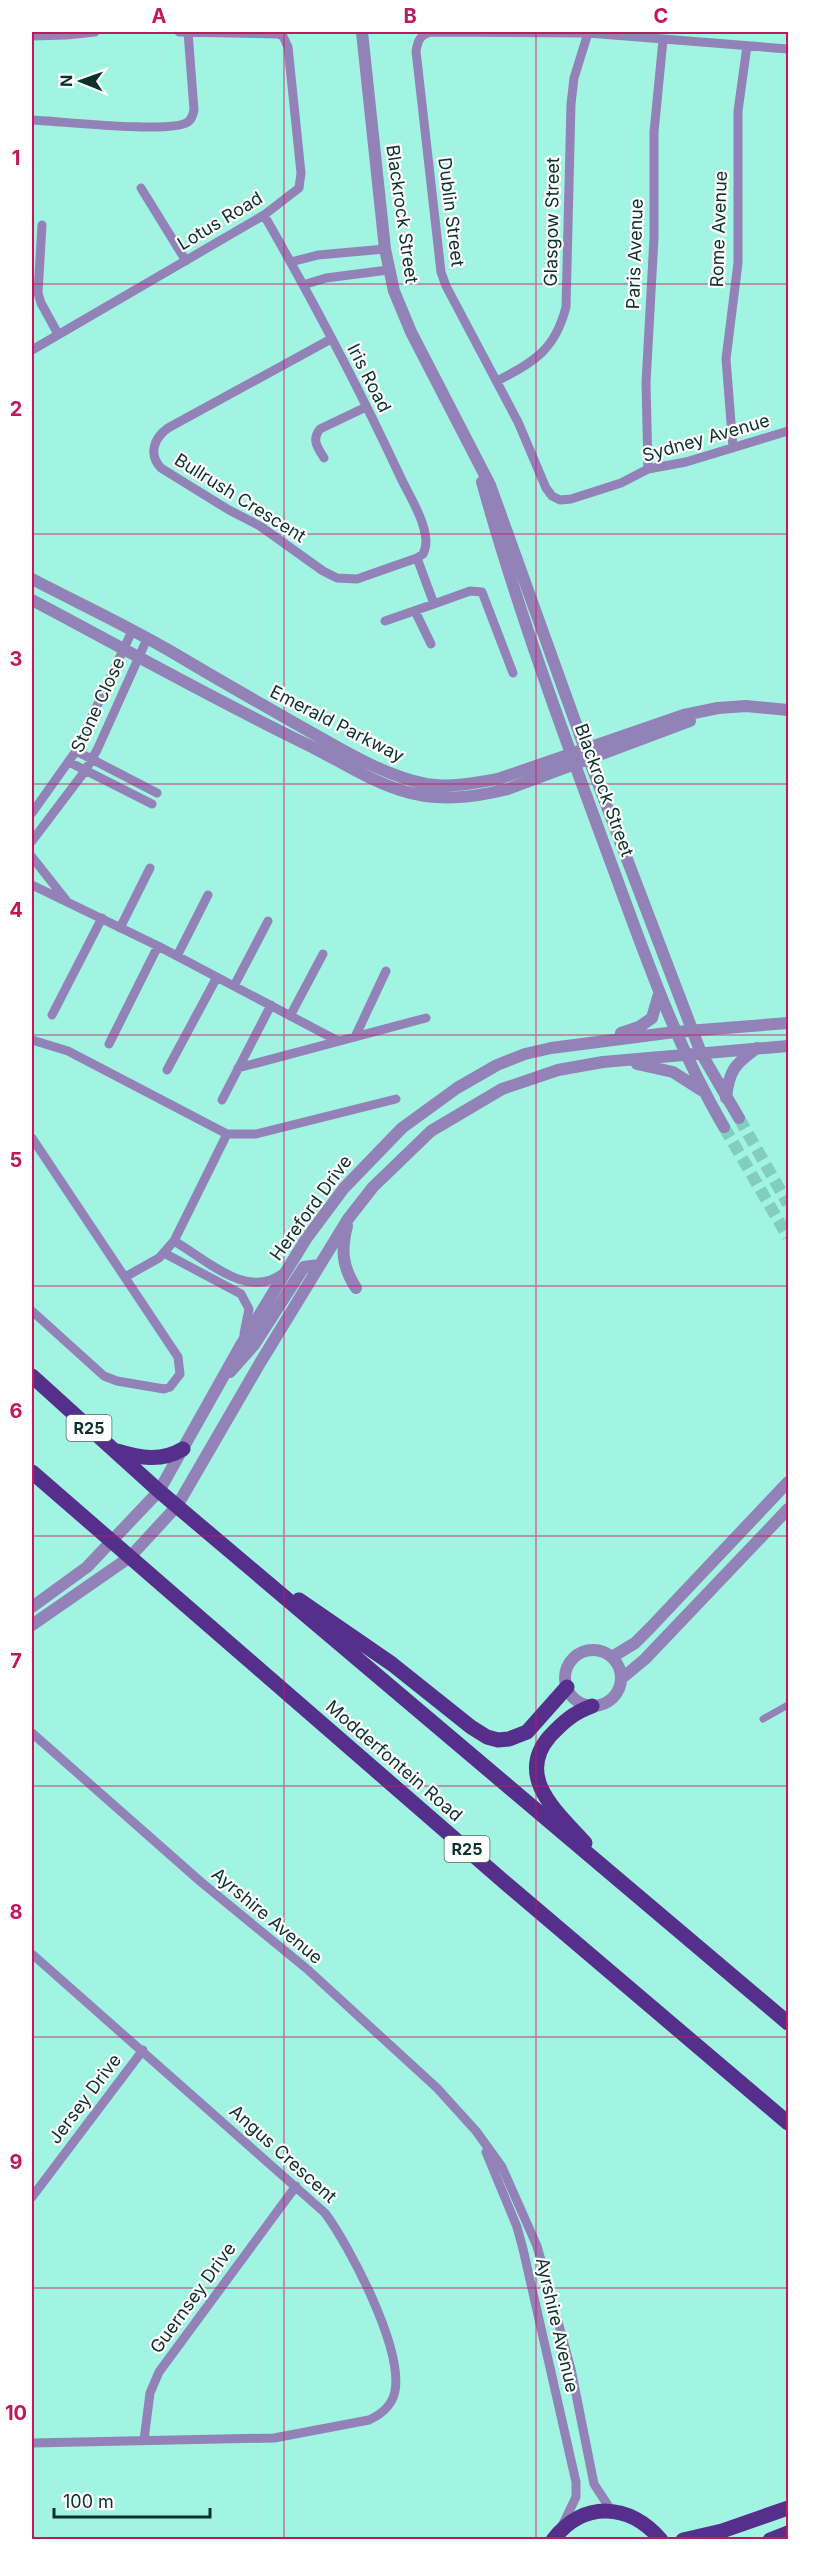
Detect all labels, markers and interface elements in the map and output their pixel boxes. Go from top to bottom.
text: A [152,4,167,28]
text: B [403,4,417,28]
text: C [654,4,668,28]
north arrow [51,51,111,111]
text: N [56,74,76,87]
street label: Blackrock Street [382,143,423,285]
text: 1 [12,146,20,170]
street label: Dublin Street [434,156,469,268]
street label: Glasgow Street [540,157,563,287]
street label: Rome Avenue [706,170,731,288]
street label: Lotus Road [173,187,266,254]
street label: Paris Avenue [622,198,647,310]
street label: Iris Road [343,340,396,416]
text: 2 [10,397,22,421]
street label: Sydney Avenue [640,409,772,466]
street label: Bullrush Crescent [171,449,310,546]
text: 3 [10,647,22,671]
street label: Stone Close [66,654,129,756]
street label: Emerald Parkway [267,681,408,766]
street label: Blackrock Street [571,721,638,859]
text: 4 [9,898,23,922]
text: 5 [10,1148,22,1172]
street label: Hereford Drive [265,1151,356,1264]
text: 6 [10,1399,23,1423]
road number: R25 [66,1415,112,1441]
text: 7 [10,1649,22,1673]
street label: Modderfontein Road [322,1696,467,1826]
road number: R25 [444,1836,490,1862]
street label: Ayrshire Avenue [208,1863,327,1968]
text: 8 [9,1900,23,1924]
street label: Jersey Drive [44,2050,125,2148]
street label: Angus Crescent [226,2100,341,2207]
text: 9 [10,2150,23,2174]
street label: Guernsey Drive [145,2238,240,2357]
street label: Ayrshire Avenue [532,2255,583,2394]
text: 10 [5,2401,27,2425]
scale bar [54,2481,210,2519]
text: 100 m [63,2491,114,2512]

